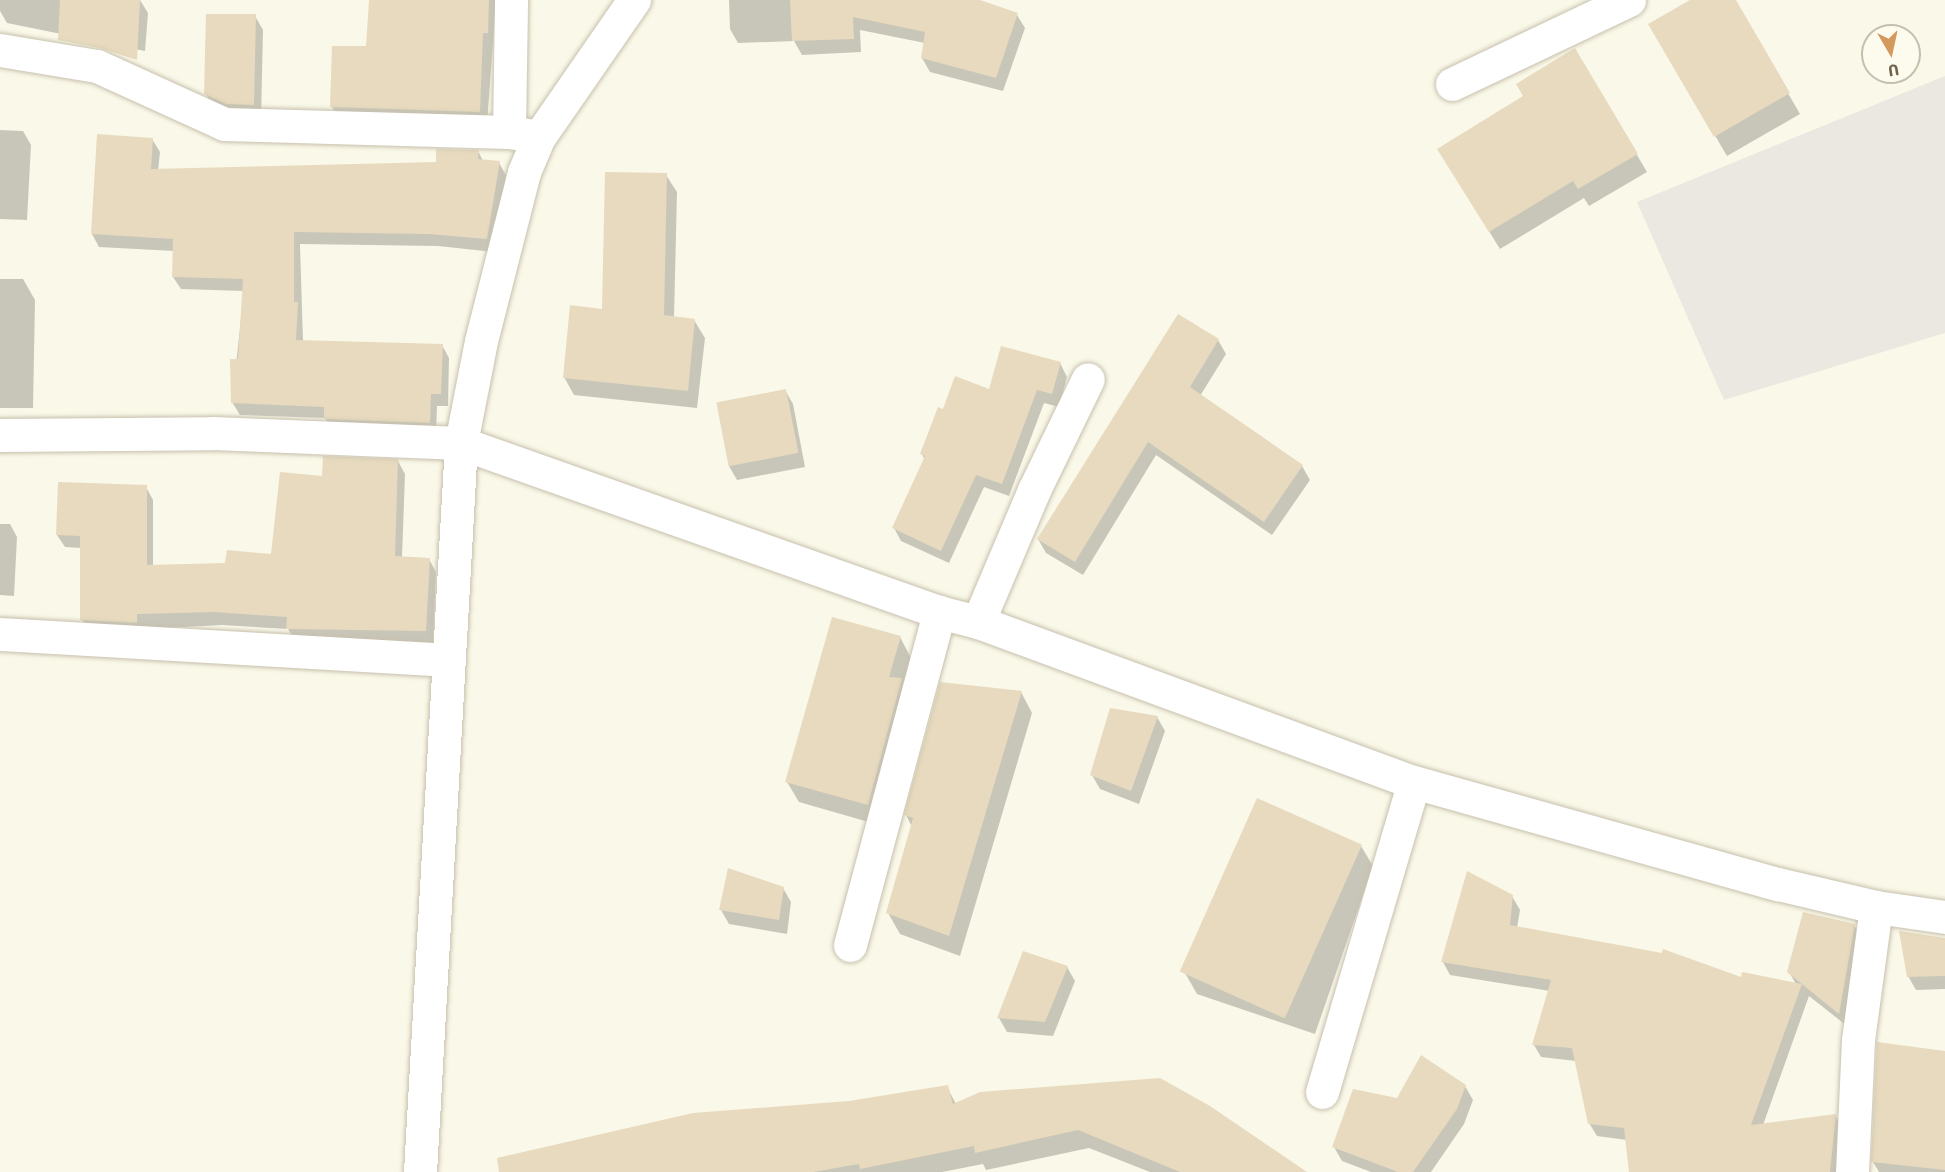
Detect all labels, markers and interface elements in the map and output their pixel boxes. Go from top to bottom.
north arrow [1861,24,1921,84]
text: U [1887,59,1900,81]

